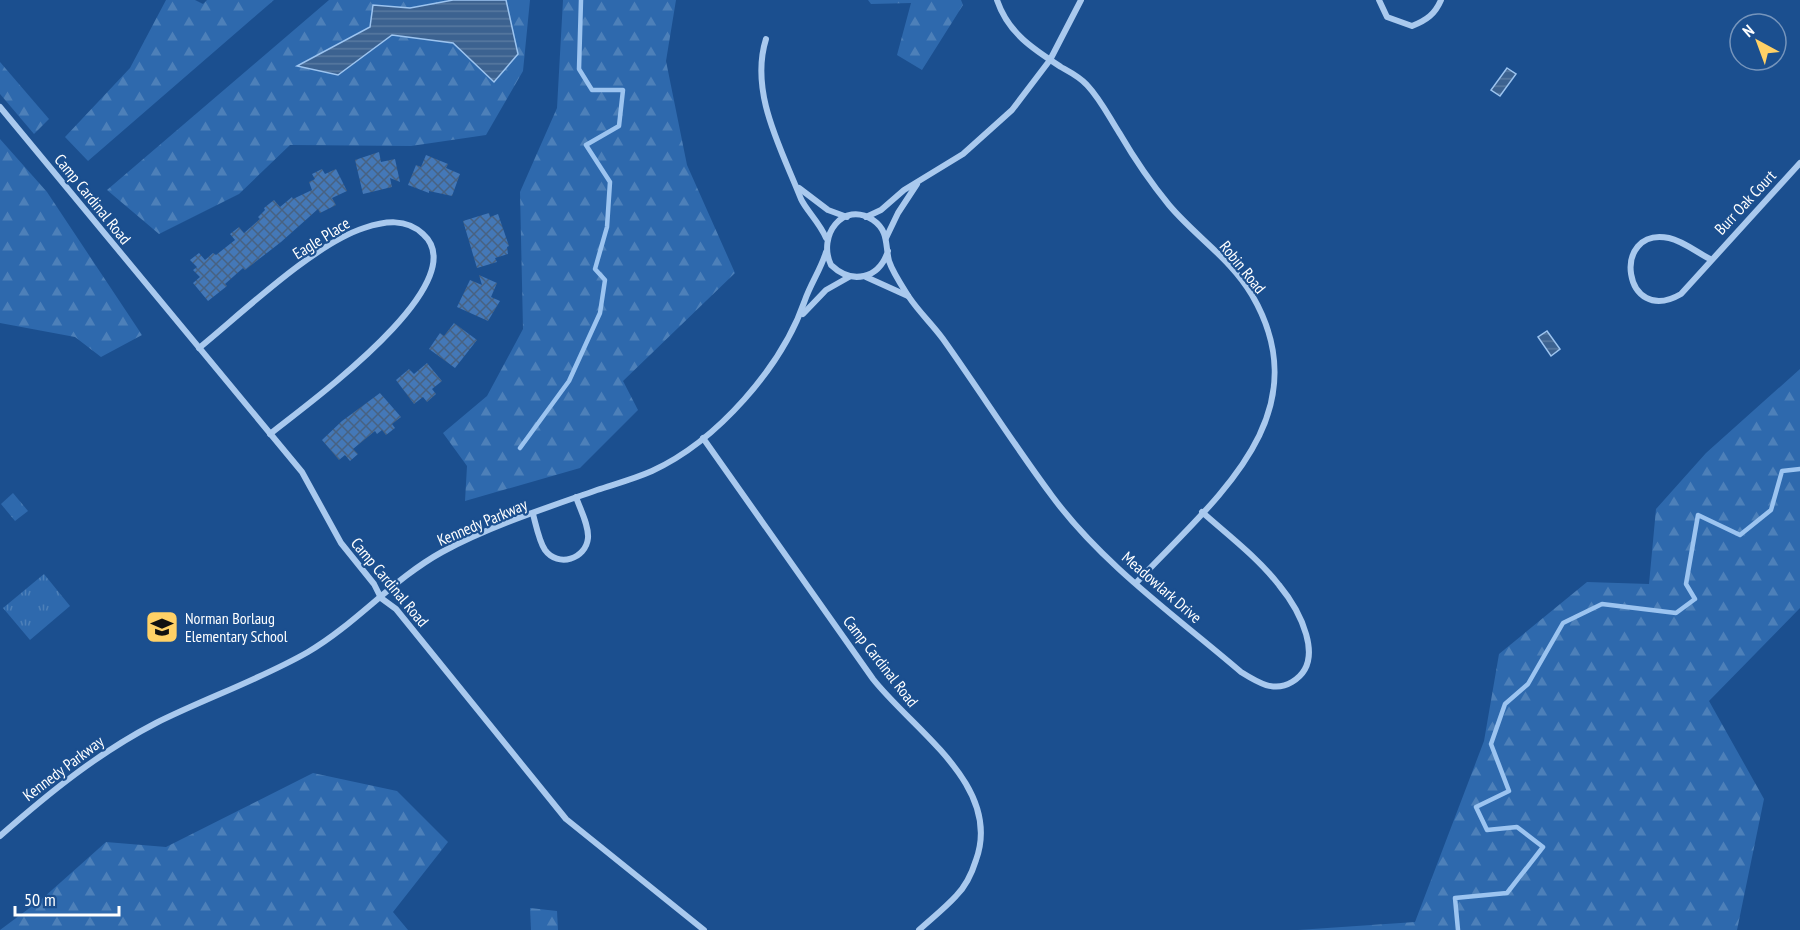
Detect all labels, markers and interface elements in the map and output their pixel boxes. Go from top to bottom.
north arrow [1728,12,1788,72]
text: N [1738,20,1758,41]
street label: Camp Cardinal Road [50,150,136,248]
street label: Burr Oak Court [1710,165,1780,238]
street label: Eagle Place [289,213,353,263]
street label: Robin Road [1216,237,1270,297]
street label: Kennedy Parkway [434,494,530,550]
street label: Camp Cardinal Road [347,533,433,631]
street label: Meadowlark Drive [1118,547,1206,627]
place label: Norman Borlaug Elementary School [185,608,288,646]
school or university icon: Norman Borlaug Elementary School [144,609,180,645]
street label: Camp Cardinal Road [839,611,923,711]
street label: Kennedy Parkway [19,731,107,805]
scale bar [15,879,118,917]
text: 50 m [24,888,56,911]

